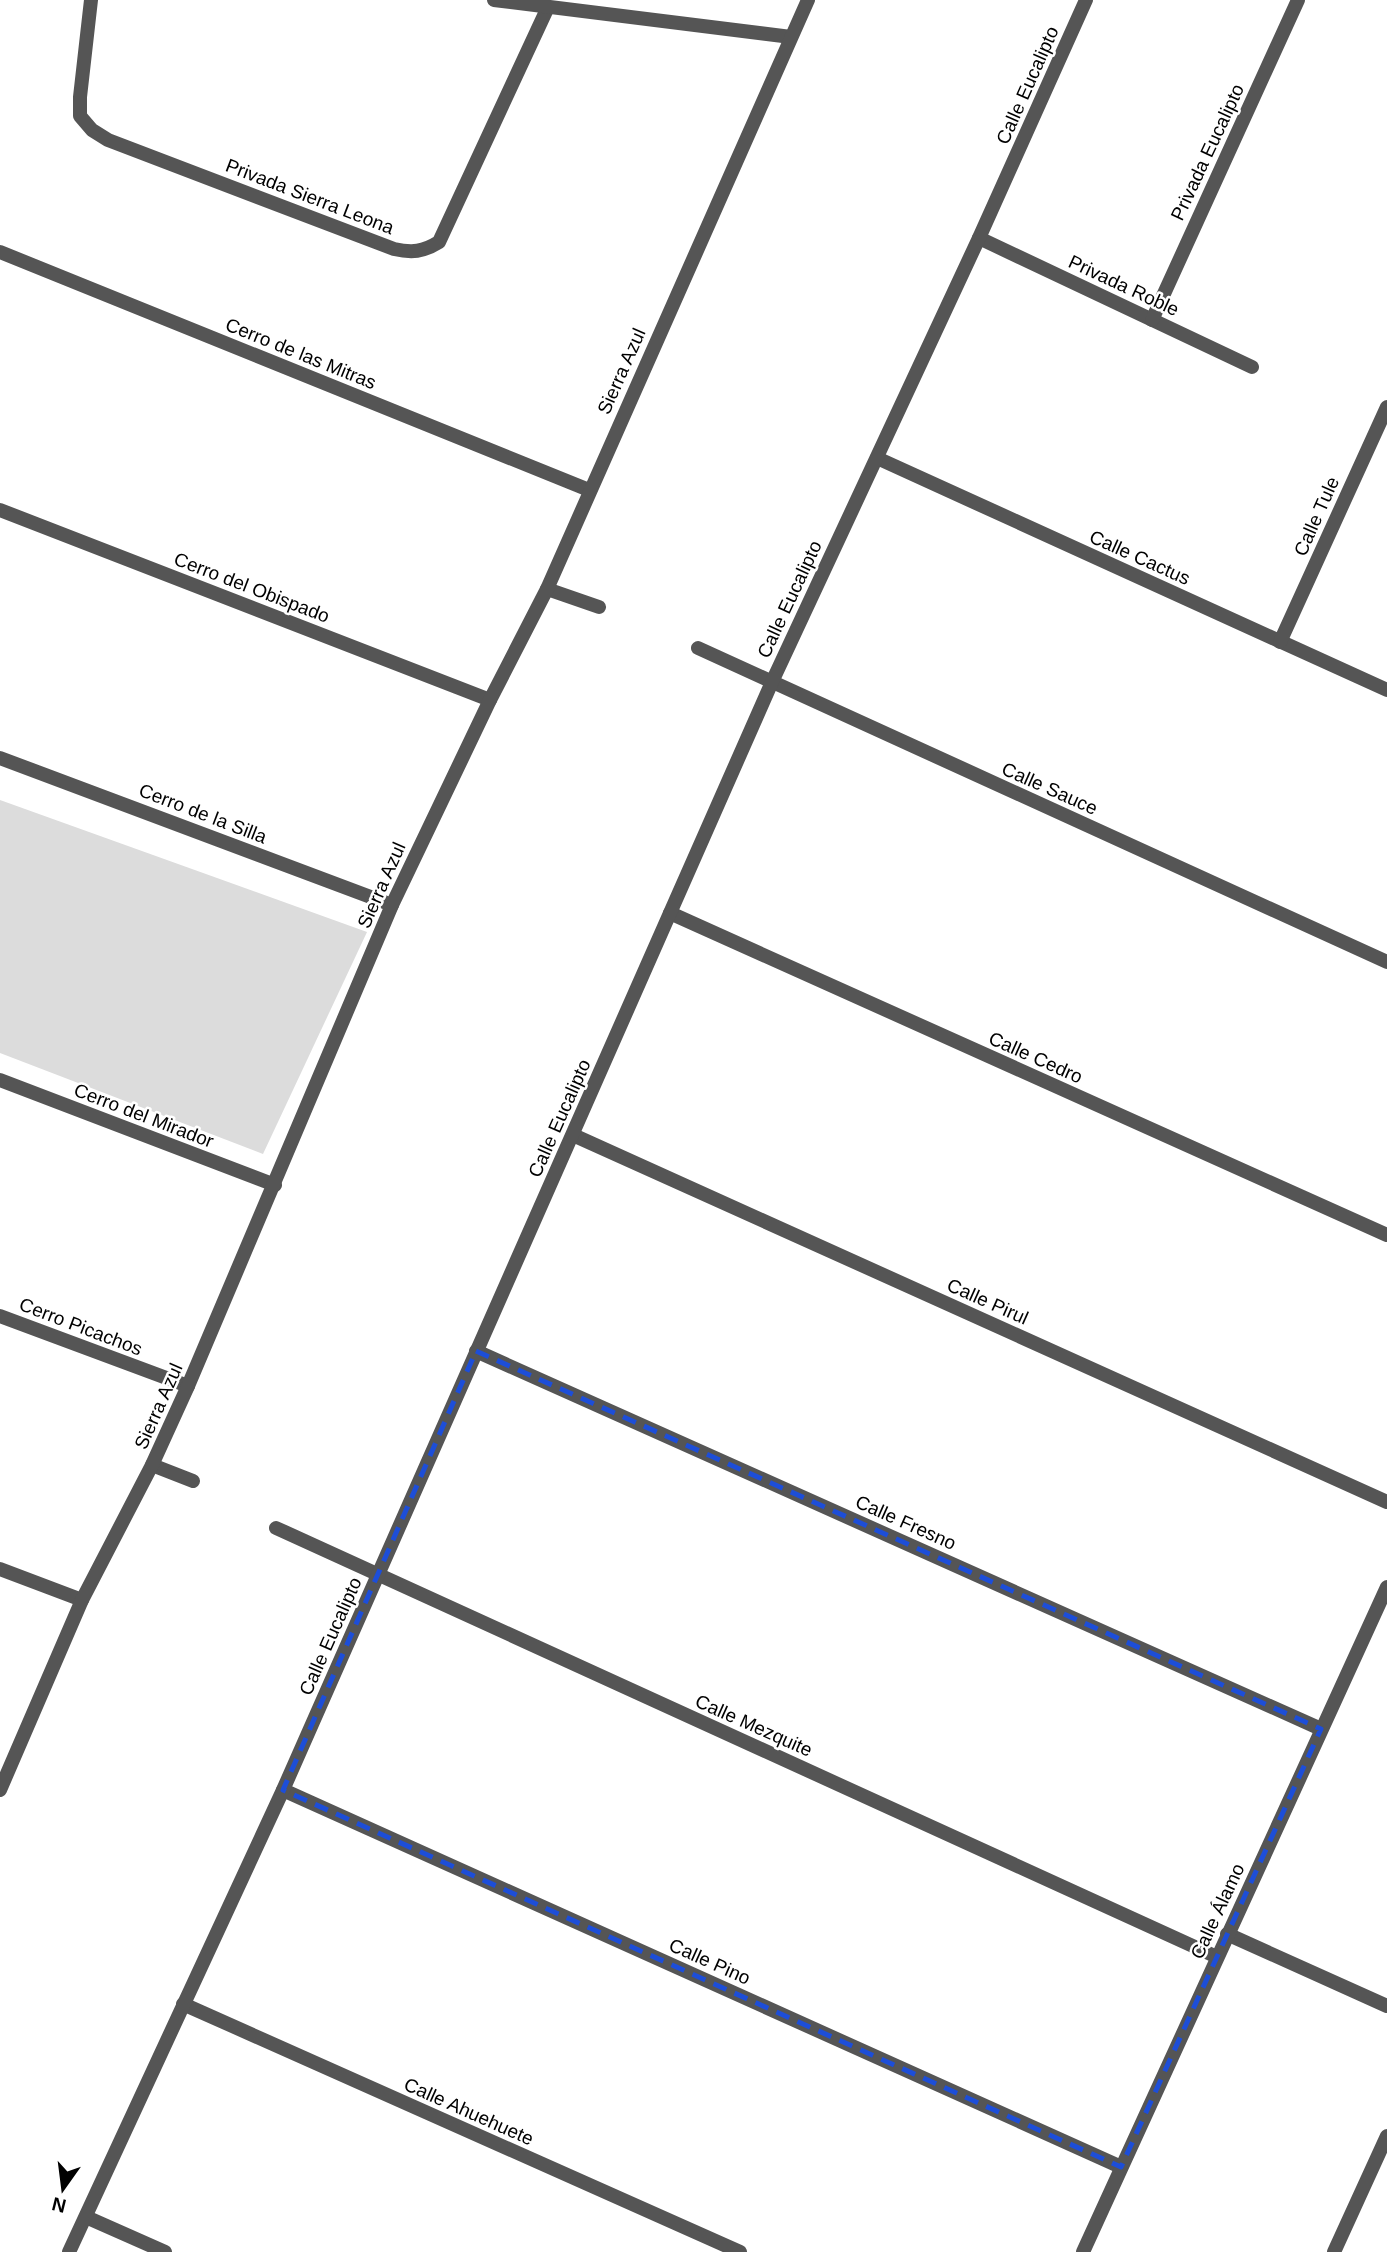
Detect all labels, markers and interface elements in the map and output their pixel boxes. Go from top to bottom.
street label: Calle Eucalipto [992,23,1063,147]
street label: Privada Eucalipto [1167,81,1248,224]
street label: Privada Sierra Leona [223,155,397,238]
street label: Privada Roble [1065,251,1182,320]
street label: Cerro de las Mitras [222,314,379,393]
street label: Sierra Azul [593,325,650,417]
street label: Calle Tule [1290,473,1343,559]
street label: Calle Cactus [1086,526,1193,589]
street label: Calle Eucalipto [753,537,826,661]
street label: Cerro del Obispado [171,548,332,627]
street label: Calle Sauce [999,758,1101,819]
street label: Cerro de la Silla [136,779,270,848]
street label: Sierra Azul [353,839,410,931]
street label: Calle Cedro [986,1027,1086,1087]
street label: Calle Eucalipto [524,1056,595,1180]
street label: Cerro del Mirador [71,1079,217,1152]
street label: Calle Pirul [944,1274,1032,1329]
street label: Cerro Picachos [16,1293,145,1360]
street label: Sierra Azul [130,1360,187,1452]
street label: Calle Fresno [852,1491,959,1554]
street label: Calle Eucalipto [295,1574,366,1698]
street label: Calle Mezquite [692,1690,815,1761]
street label: Calle Álamo [1186,1860,1249,1962]
street label: Calle Pino [666,1934,754,1989]
street label: Calle Ahuehuete [401,2074,537,2149]
north arrow [28,2154,98,2224]
text: N [50,2193,68,2217]

